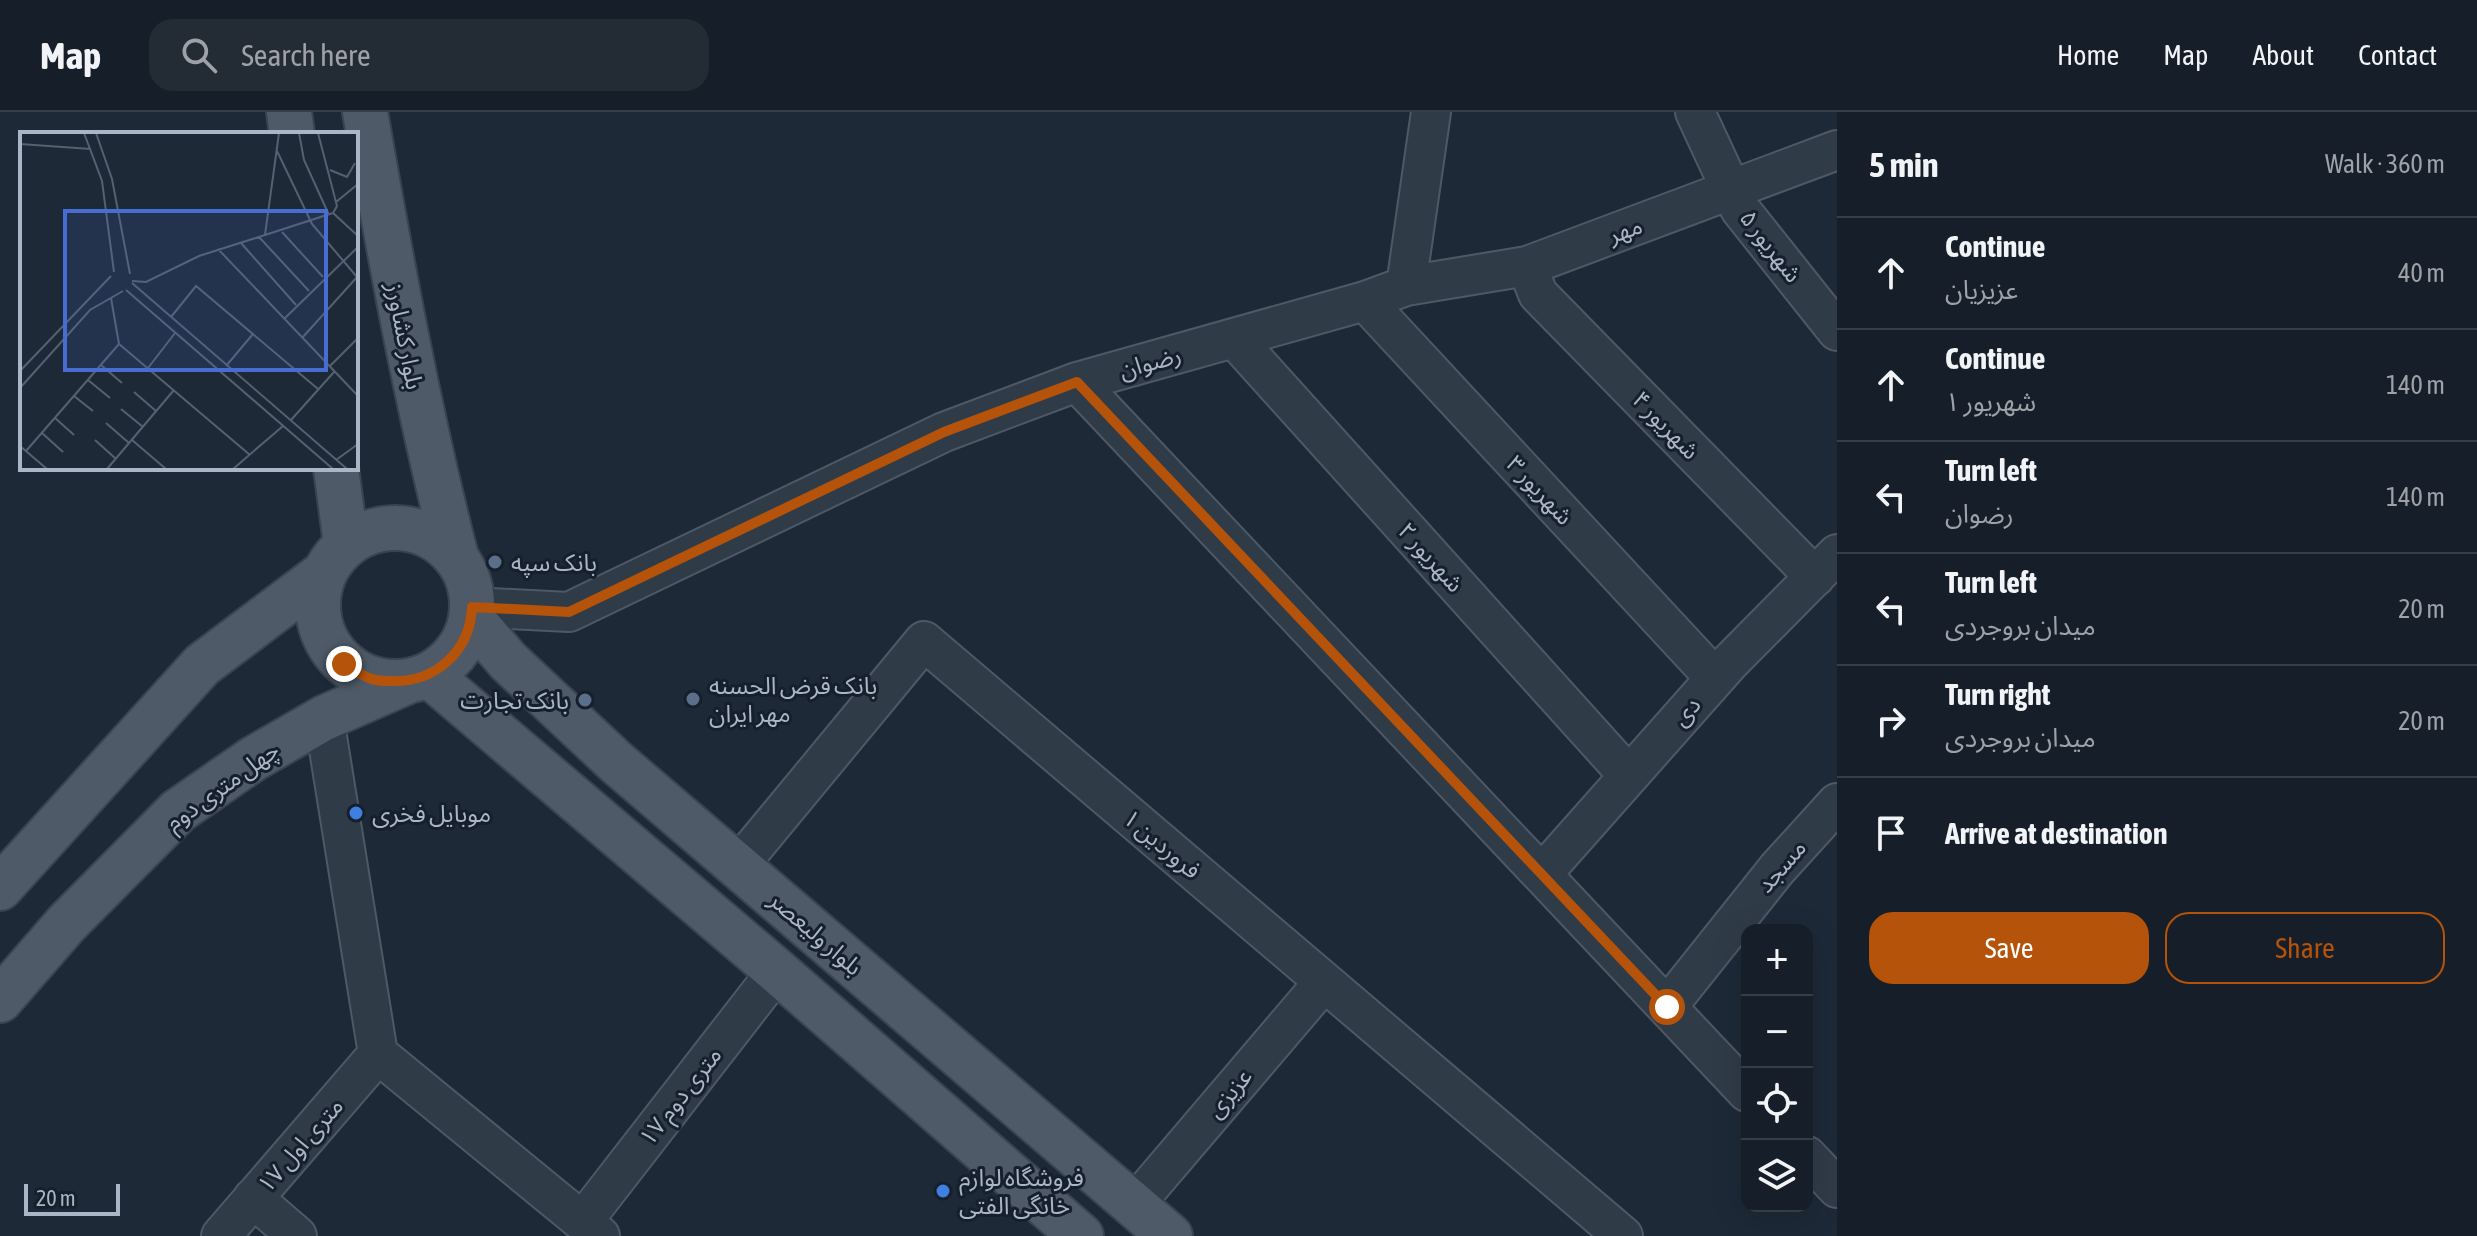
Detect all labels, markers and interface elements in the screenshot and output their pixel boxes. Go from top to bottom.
search box [149,19,709,91]
icon: search [177,33,221,77]
text: Map [40,34,101,77]
text: Search here [241,38,371,72]
text: Home [2057,39,2119,71]
text: Map [2163,39,2208,71]
text: About [2252,39,2314,71]
text: Contact [2358,39,2437,71]
inset map [20,132,358,470]
text: 5 min [1869,145,1938,184]
text: Walk · 360 m [2325,149,2445,179]
street label: شهریور ۵ [1734,205,1808,288]
street label: مهر [1603,211,1646,250]
text: Continue [1945,229,2045,263]
icon: ahead [1869,251,1913,295]
text: 40 m [2398,258,2445,288]
text: عزیزیان [1945,275,2018,305]
street label: بلوار کشاورز [380,279,429,392]
street label: رضوان [1116,340,1184,385]
text: Continue [1945,341,2045,375]
icon: ahead [1869,363,1913,407]
text: 140 m [2386,370,2445,400]
street label: شهریور ۴ [1626,385,1705,465]
text: شهریور ۱ [1945,387,2036,417]
street label: شهریور ۳ [1501,450,1579,531]
text: Turn left [1945,453,2037,487]
icon: left [1869,475,1913,519]
text: 140 m [2386,482,2445,512]
text: رضوان [1945,499,2014,529]
street label: شهریور ۲ [1392,517,1469,598]
place label: بانک سپه [511,549,597,578]
marker: بانک سپه [486,553,504,571]
text: Turn left [1945,565,2037,599]
icon: left [1869,587,1913,631]
text: 20 m [2398,594,2445,624]
text: میدان بروجردی [1945,611,2096,641]
route end [326,646,362,682]
place label: بانک قرض الحسنه مهر ایران [709,672,877,728]
text: Turn right [1945,677,2051,711]
place label: بانک تجارت [460,687,569,715]
marker: بانک قرض الحسنه مهر ایران [684,690,702,708]
marker: بانک تجارت [576,691,594,709]
street label: دی [1666,691,1707,732]
icon: right [1869,699,1913,743]
text: 20 m [2398,706,2445,736]
text: میدان بروجردی [1945,723,2096,753]
street label: چهل متری دوم [160,736,287,840]
place label: موبایل فخری [372,800,491,828]
marker: موبایل فخری [347,804,365,822]
street label: فروردین ۱ [1117,804,1206,885]
icon: arrive [1869,811,1913,855]
text: Arrive at destination [1945,816,2167,850]
street label: مسجد [1751,834,1811,898]
street label: بلوار ولیعصر [763,885,868,981]
button: Save [1869,912,2149,984]
button: Share [2165,912,2445,984]
map controls [1741,924,1813,1212]
button: + [1741,924,1813,996]
route start [1649,989,1685,1025]
button: − [1741,996,1813,1068]
street label: ۱۷ متری دوم [633,1042,731,1154]
street label: عزیزی [1201,1063,1258,1124]
button: locate [1741,1068,1813,1140]
street label: ۱۷ متری اول [252,1092,349,1198]
button: layers [1741,1140,1813,1212]
place label: فروشگاه لوازم خانگی الفتی [959,1164,1084,1219]
scale bar [24,1180,120,1216]
marker: فروشگاه لوازم خانگی الفتی [934,1182,952,1200]
text: 20 m [36,1185,76,1211]

